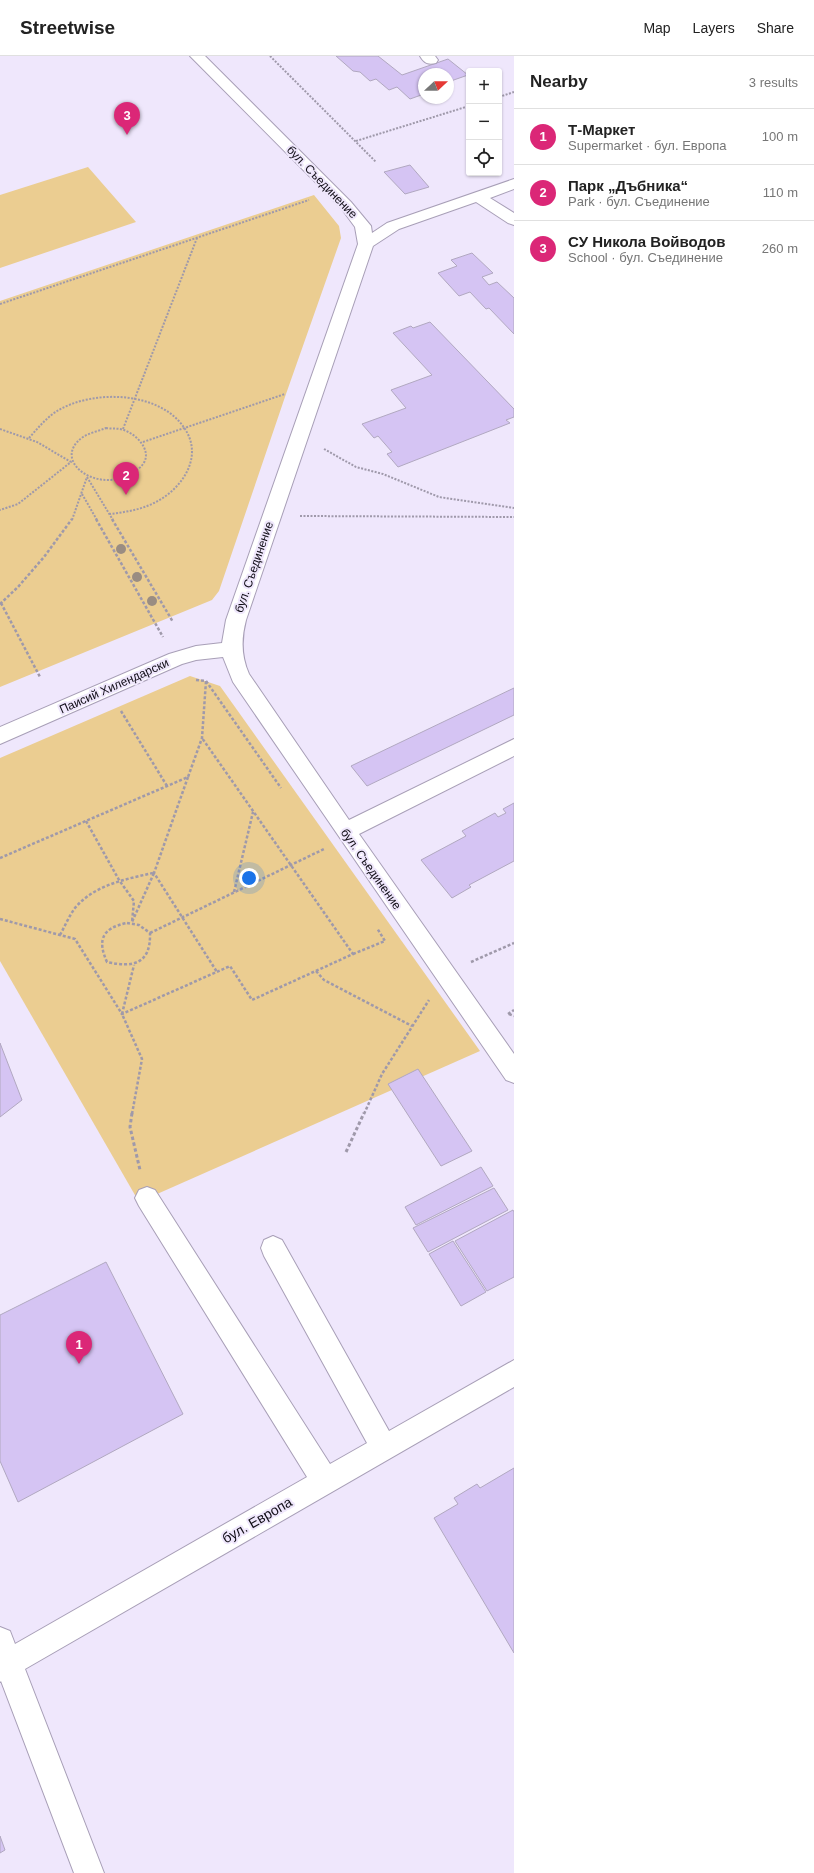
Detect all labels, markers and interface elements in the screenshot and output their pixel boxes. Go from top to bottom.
text: Streetwise [20,17,115,38]
text: Map [643,20,671,36]
text: Layers [693,20,735,36]
text: Share [757,20,794,36]
north arrow [418,68,454,104]
map controls [466,68,502,176]
button: + [466,68,502,104]
text: Nearby [530,72,588,91]
text: 3 results [749,75,798,90]
pin: 3 [114,102,140,135]
button: − [466,104,502,140]
text: Т-Маркет [568,121,635,138]
text: 1 [539,129,547,144]
text: 100 m [762,129,798,144]
text: Supermarket · бул. Европа [568,138,726,153]
button: locate [466,140,502,176]
street label: бул. Съединение [284,143,360,221]
text: Парк „Дъбника“ [568,177,688,194]
text: 2 [539,185,547,200]
text: 110 m [763,185,798,200]
text: Park · бул. Съединение [568,194,710,209]
text: СУ Никола Войводов [568,233,725,250]
text: 3 [539,241,547,256]
text: 260 m [762,241,798,256]
text: School · бул. Съединение [568,250,723,265]
pin: 2 [113,462,139,495]
street label: бул. Съединение [232,519,276,614]
street label: Паисий Хилендарски [57,656,171,716]
street label: бул. Съединение [338,826,404,912]
your location [239,868,259,888]
pin: 1 [66,1331,92,1364]
street label: бул. Европа [219,1493,295,1546]

